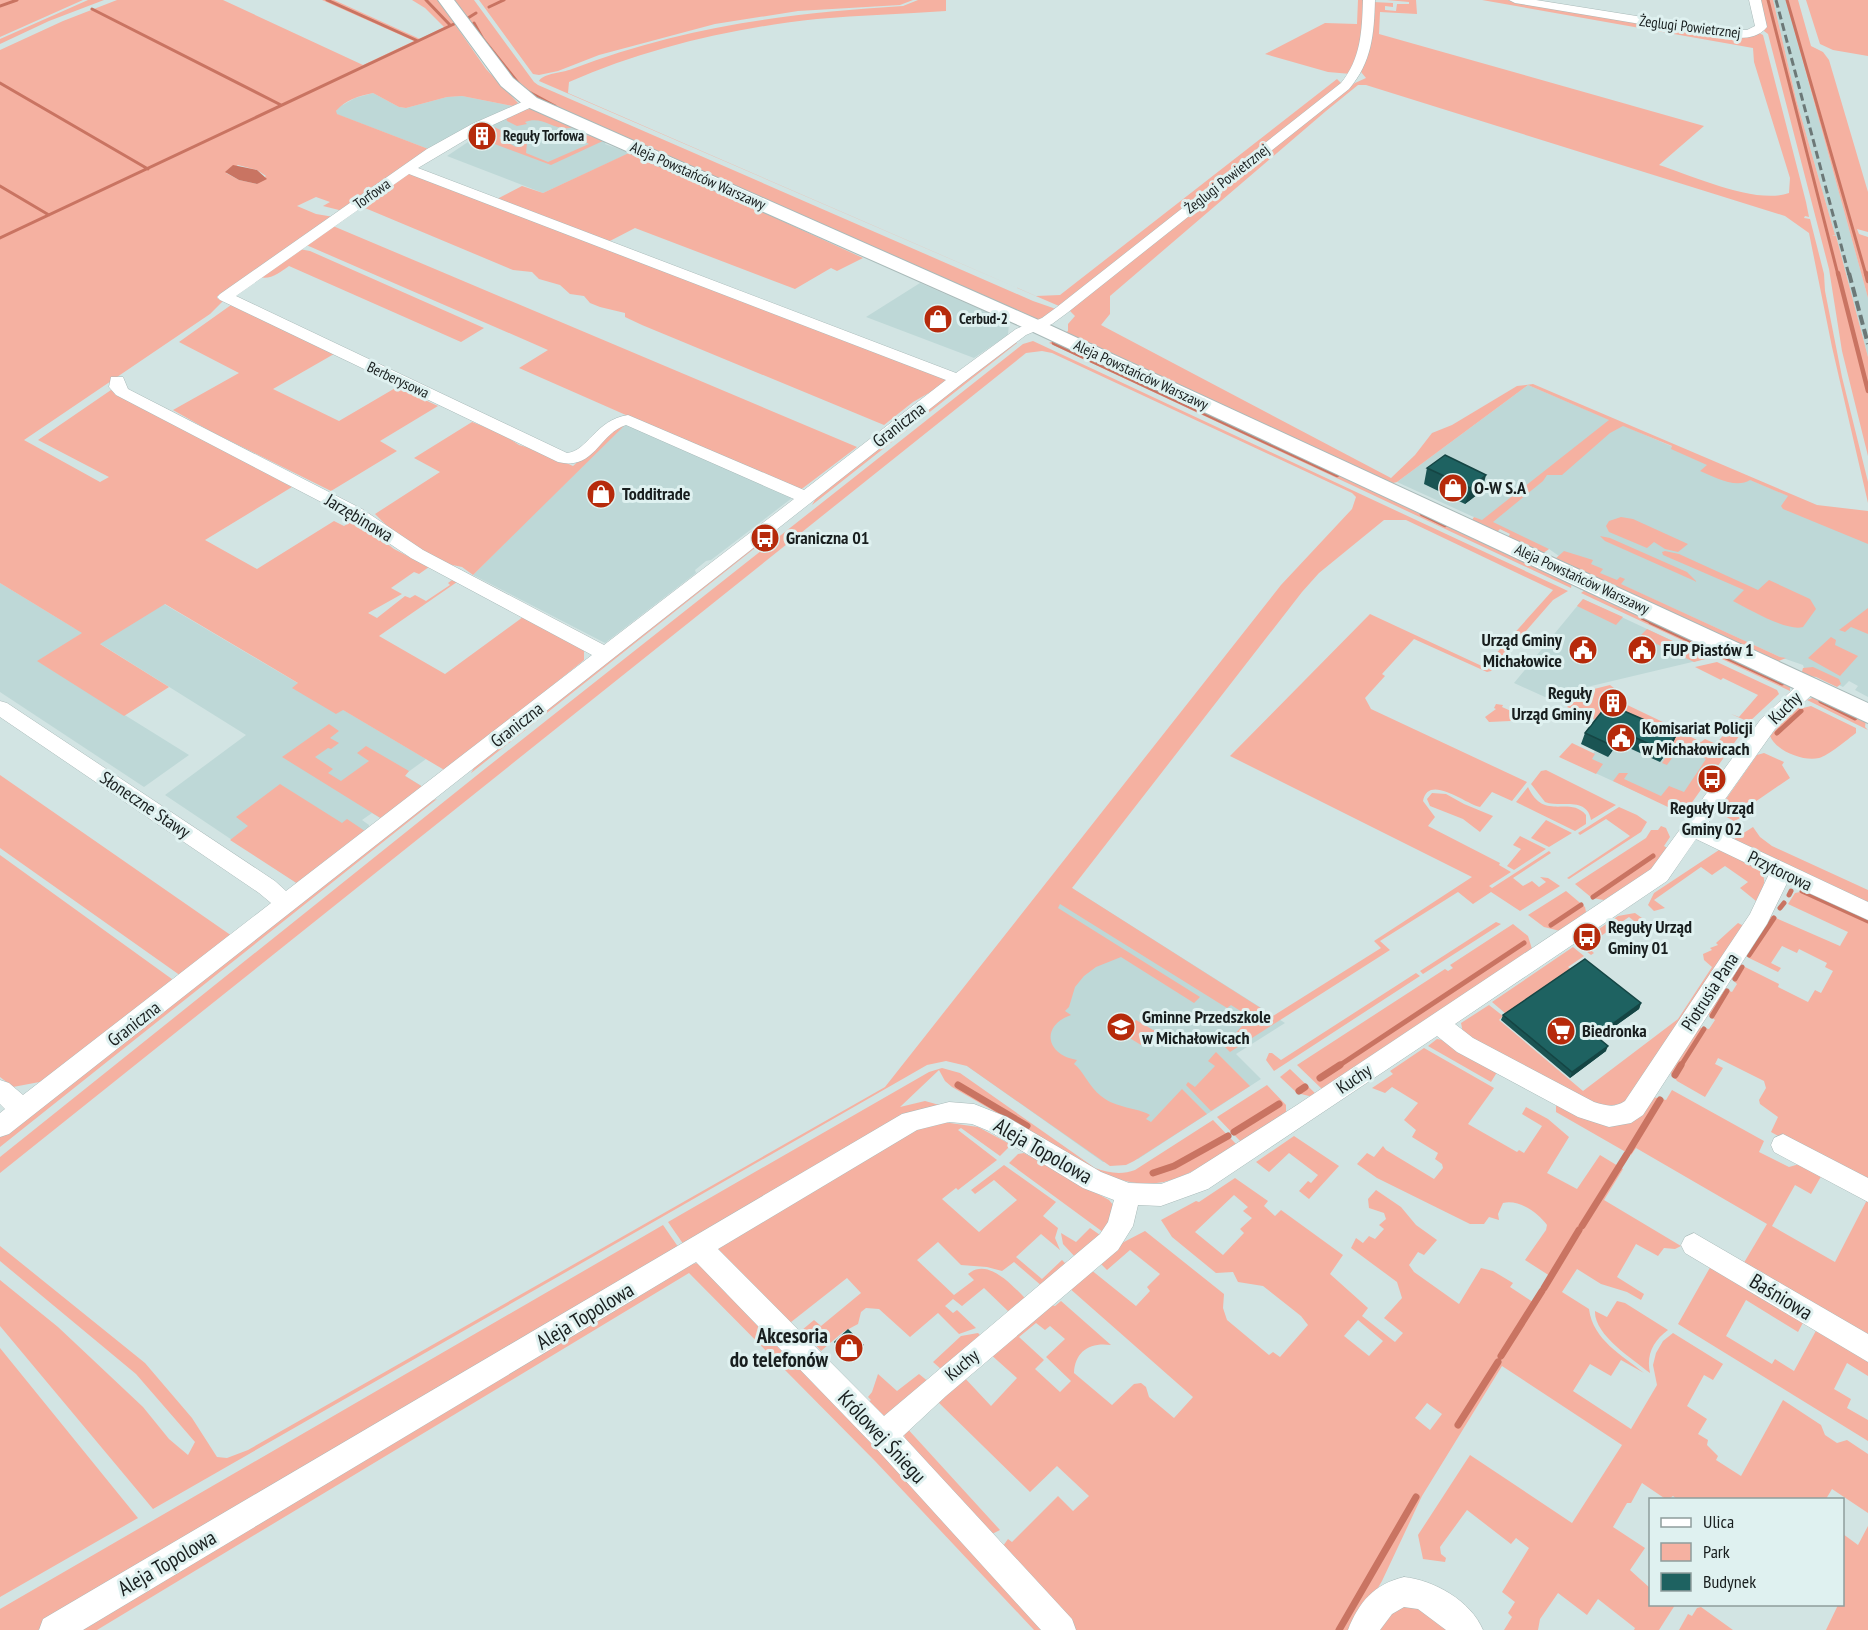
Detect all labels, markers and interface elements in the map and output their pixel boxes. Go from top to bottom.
street label: Żeglugi Powietrznej [1638,11,1742,42]
building icon: Reguły Torfowa [466,120,498,152]
place label: Reguły Torfowa [503,126,584,145]
street label: Aleja Powstańców Warszawy [628,137,769,214]
street label: Żeglugi Powietrznej [1181,140,1273,218]
street label: Torfowa [350,174,394,213]
shop icon: Cerbud-2 [922,303,954,335]
place label: Cerbud-2 [959,309,1008,328]
street label: Aleja Powstańców Warszawy [1071,335,1212,414]
street label: Berberysowa [364,357,432,402]
street label: Graniczna [868,397,930,452]
shop icon: O-W S.A [1437,472,1469,504]
place label: O-W S.A [1474,476,1527,499]
shop icon: Todditrade [585,478,617,510]
place label: Todditrade [622,482,691,505]
street label: Jarzębinowa [320,488,397,547]
bus stop icon: Graniczna 01 [749,522,781,554]
place label: Graniczna 01 [786,526,869,549]
street label: Aleja Powstańców Warszawy [1512,539,1653,618]
place label: Urząd Gminy Michałowice [1481,628,1563,672]
public building icon: Urząd Gminy Michałowice [1567,634,1599,666]
public building icon: FUP Piastów 1 [1626,634,1658,666]
place label: FUP Piastów 1 [1663,638,1754,661]
place label: Reguły Urząd Gminy [1511,681,1593,725]
street label: Kuchy [1763,686,1806,729]
building icon: Reguły Urząd Gminy [1597,687,1629,719]
street label: Graniczna [486,697,548,752]
place label: Komisariat Policji w Michałowicach [1641,716,1753,760]
public building icon: Komisariat Policji w Michałowicach [1605,722,1637,754]
bus stop icon: Reguły Urząd Gminy 02 [1696,763,1728,795]
street label: Słoneczne Stawy [96,766,195,843]
place label: Reguły Urząd Gminy 02 [1670,796,1754,840]
street label: Przytorowa [1744,845,1816,896]
place label: Reguły Urząd Gminy 01 [1608,915,1692,959]
bus stop icon: Reguły Urząd Gminy 01 [1571,921,1603,953]
street label: Piotrusia Pana [1676,948,1743,1035]
street label: Graniczna [103,996,165,1051]
place label: Gminne Przedszkole w Michałowicach [1141,1005,1271,1049]
school or university icon: Gminne Przedszkole w Michałowicach [1105,1011,1137,1043]
supermarket icon: Biedronka [1545,1015,1577,1047]
place label: Biedronka [1582,1019,1647,1042]
street label: Kuchy [1332,1058,1376,1099]
street label: Aleja Topolowa [989,1112,1097,1190]
street label: Baśniowa [1745,1267,1818,1326]
street label: Aleja Topolowa [531,1276,639,1355]
place label: Akcesoria do telefonów [730,1322,828,1373]
shop icon: Akcesoria do telefonów [833,1332,865,1364]
street label: Kuchy [940,1344,984,1385]
street label: Królowej Śniegu [832,1384,932,1489]
legend [1649,1498,1844,1606]
text: Ulica [1703,1510,1734,1533]
street label: Aleja Topolowa [113,1524,221,1602]
text: Park [1703,1540,1730,1563]
text: Budynek [1703,1570,1756,1593]

